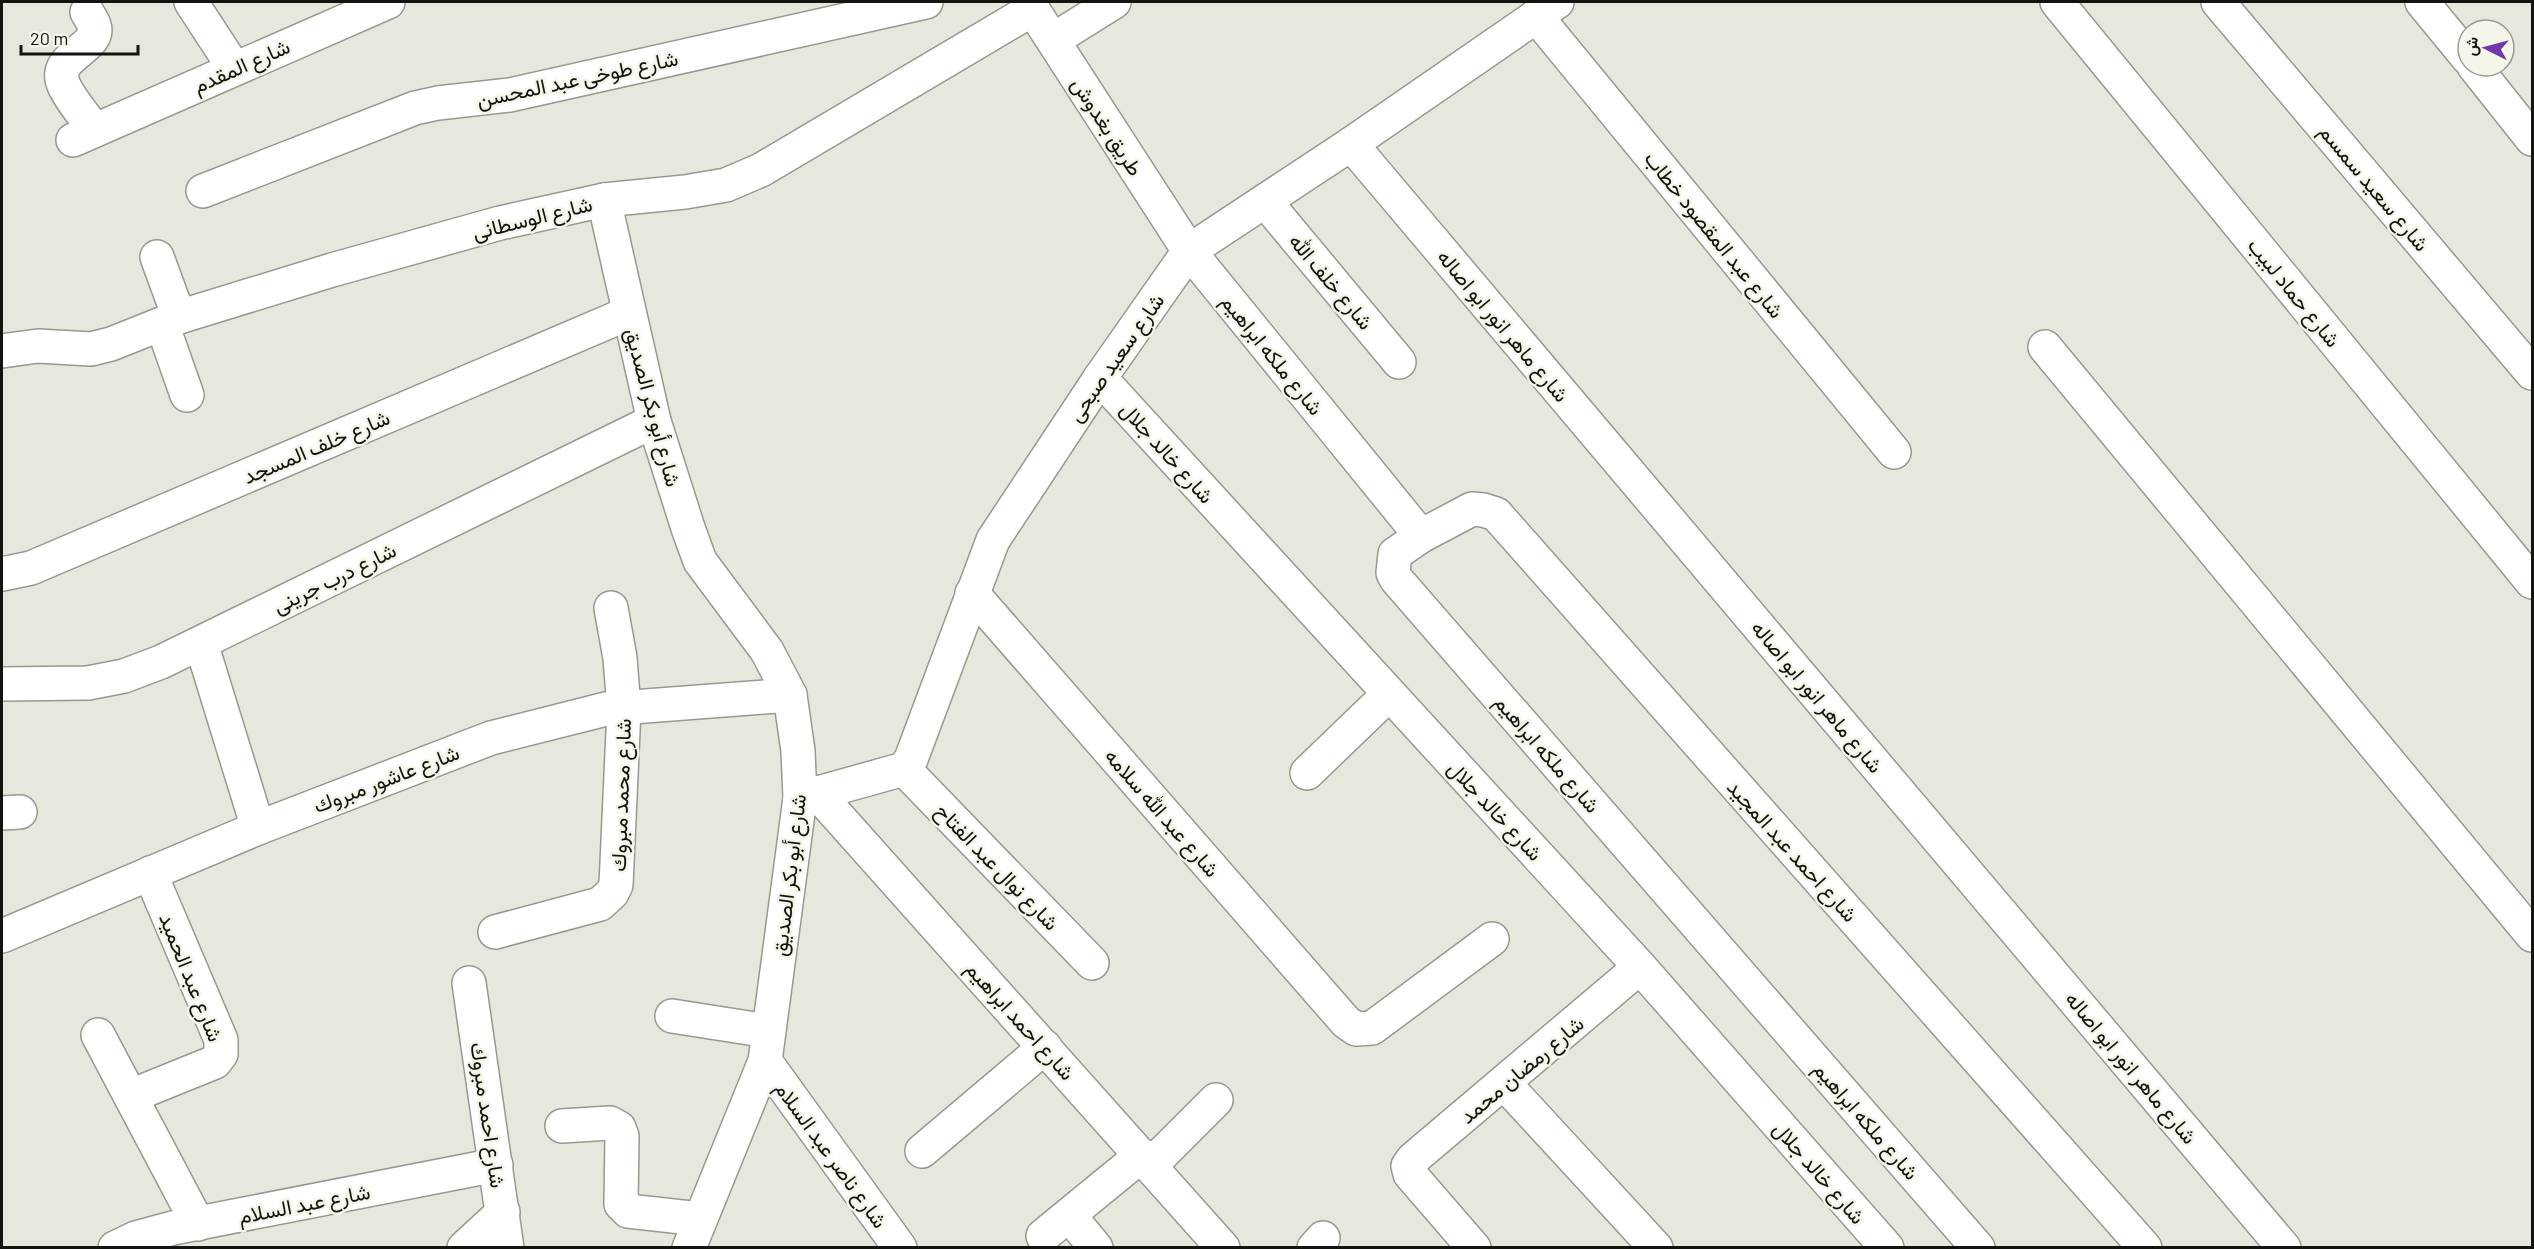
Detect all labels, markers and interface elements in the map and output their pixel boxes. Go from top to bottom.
scale bar [21,18,138,56]
north arrow [2456,18,2516,78]
text: 20 m [30,27,68,49]
street label: شارع المقدم [189,33,295,100]
text: ش [2460,36,2482,57]
street label: شارع طوخى عبد المحسن [474,44,681,114]
street label: طريق بغدوش [1065,72,1149,181]
street label: شارع سعيد سمسم [2312,119,2435,257]
street label: شارع عبد المقصود خطاب [1638,146,1790,324]
street label: شارع الوسطانى [470,190,595,247]
street label: شارع خلف الله [1282,228,1379,336]
street label: شارع حماد لبيب [2241,233,2346,353]
street label: شارع ماهر انور ابو اصاله [1431,244,1575,408]
street label: شارع سعيد صبحى [1062,288,1171,428]
street label: شارع ملكه ابراهيم [1214,289,1329,421]
street label: شارع أبو بكر الصديق [618,325,687,490]
street label: شارع خالد جلال [1114,396,1220,510]
street label: شارع خلف المسجد [239,404,394,491]
street label: شارع درب جرينى [268,536,401,620]
street label: شارع ماهر انور ابو اصاله [1745,615,1889,779]
street label: شارع ملكه ابراهيم [1488,689,1606,819]
street label: شارع محمد مبروك [605,718,638,872]
street label: شارع عاشور مبروك [309,739,464,820]
street label: شارع عبد الله سلامه [1098,743,1226,883]
street label: شارع خالد جلال [1441,755,1549,867]
street label: شارع احمد عبد المجيد [1720,774,1863,928]
street label: شارع أبو بكر الصديق [766,793,813,958]
street label: شارع نوال عبد الفتاح [929,797,1065,937]
street label: شارع عبد الحميد [152,909,229,1046]
street label: شارع احمد ابراهيم [959,956,1081,1086]
street label: شارع ماهر انور ابو اصاله [2059,986,2203,1150]
street label: شارع رمضان محمد [1454,1010,1590,1130]
street label: شارع احمد مبروك [463,1041,512,1190]
street label: شارع ملكه ابراهيم [1807,1056,1925,1186]
street label: شارع ناصر عبد السلام [768,1076,894,1234]
street label: شارع خالد جلال [1766,1116,1871,1230]
street label: شارع عبد السلام [236,1178,373,1231]

